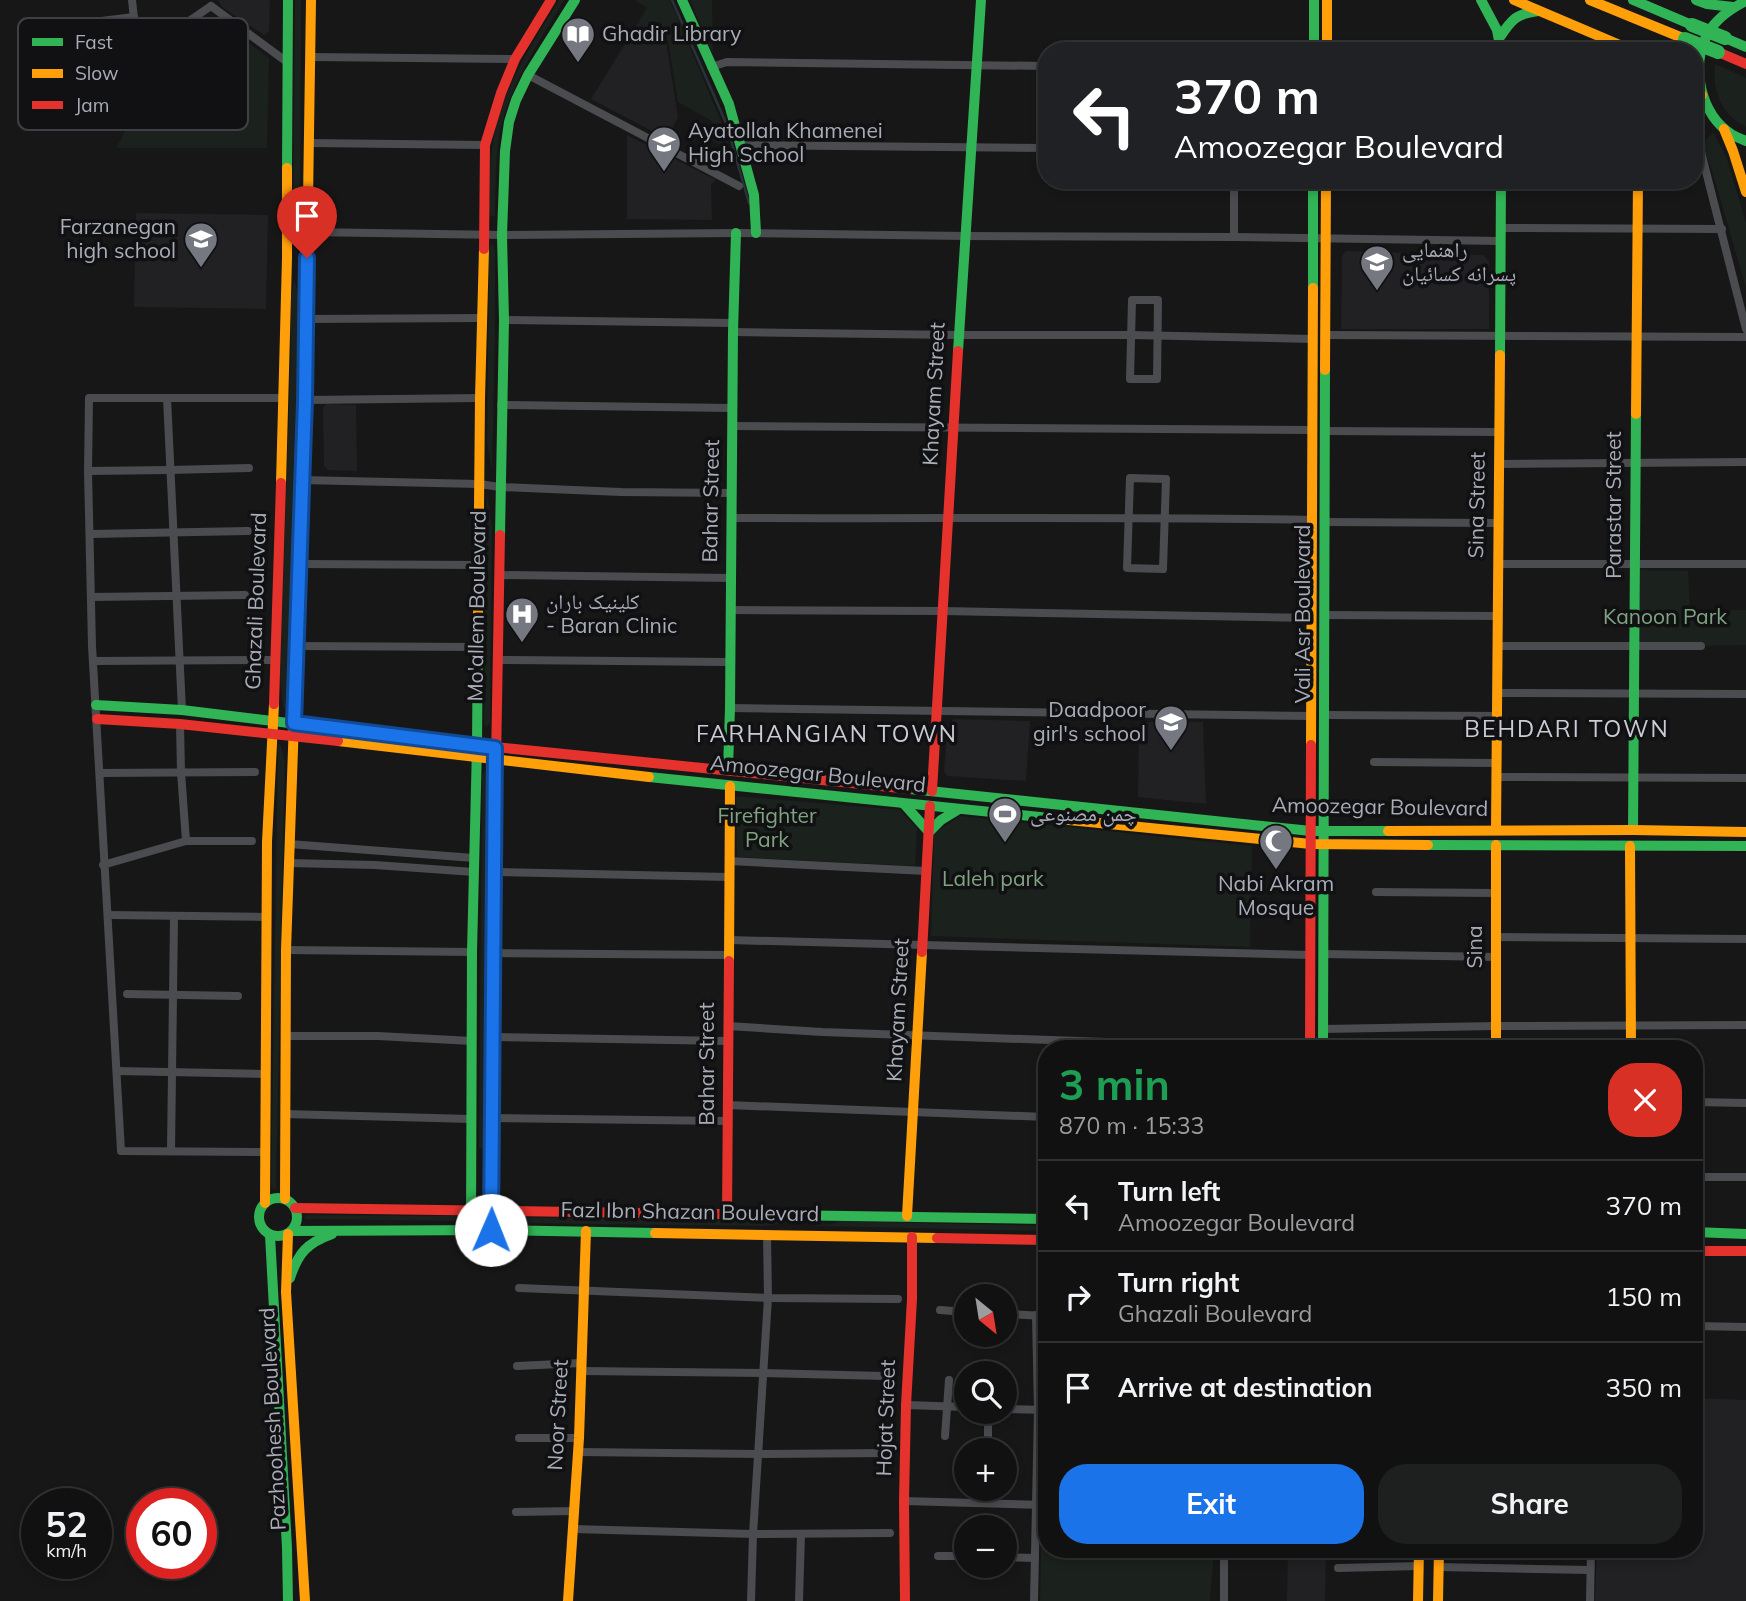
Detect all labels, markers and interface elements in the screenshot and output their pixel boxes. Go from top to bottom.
library icon: Ghadir Library [559,15,597,64]
legend [18,18,248,130]
place label: Ghadir Library [602,20,742,46]
text: Fast [75,30,113,54]
text: Slow [75,61,119,85]
text: 370 m [1174,65,1320,126]
icon: left [1059,70,1150,161]
text: Jam [75,93,109,117]
place label: Ayatollah Khamenei High School [688,117,883,167]
school or university icon: Ayatollah Khamenei High School [645,124,683,173]
text: Amoozegar Boulevard [1174,126,1504,166]
pin [277,186,337,258]
icon: arrive [288,197,326,235]
place label: Farzanegan high school [60,213,176,263]
school or university icon: Farzanegan high school [182,220,220,269]
place label: راهنمایی پسرانه کسائیان [1402,236,1516,286]
school or university icon: راهنمایی پسرانه کسائیان [1358,243,1396,292]
street label: Khayam Street [916,322,950,466]
street label: Parastar Street [1600,431,1626,579]
street label: Bahar Street [696,439,724,563]
street label: Sina Street [1462,451,1490,558]
street label: Mo'allem Boulevard [461,510,491,702]
street label: Ghazali Boulevard [239,512,271,690]
street label: Vali Asr Boulevard [1289,525,1315,703]
place label: کلینیک باران - Baran Clinic [546,588,677,638]
hospital icon: کلینیک باران - Baran Clinic [503,595,541,644]
park label: Kanoon Park [1603,603,1727,629]
place label: Daadpoor girl's school [1033,696,1146,746]
school or university icon: Daadpoor girl's school [1152,703,1190,752]
district label: BEHDARI TOWN [1464,714,1670,743]
district label: FARHANGIAN TOWN [696,719,958,748]
street label: Amoozegar Boulevard [709,749,927,797]
street label: Amoozegar Boulevard [1272,791,1488,821]
sports icon: چمن مصنوعی [986,795,1024,844]
place label: چمن مصنوعی [1030,800,1137,827]
park label: Firefighter Park [717,802,817,852]
mosque icon: Nabi Akram Mosque [1257,822,1295,871]
park label: Laleh park [942,865,1044,891]
place label: Nabi Akram Mosque [1218,870,1334,920]
street label: Sina [1461,926,1487,969]
street label: Khayam Street [880,938,914,1082]
street label: Bahar Street [693,1003,719,1125]
text: 3 min [1059,1058,1170,1111]
button: close [1608,1063,1682,1137]
text: 870 m · 15:33 [1059,1111,1204,1140]
text: Turn left [1118,1175,1220,1208]
icon: left [1059,1187,1097,1225]
text: 370 m [1606,1189,1682,1222]
position arrow [454,1193,528,1267]
street label: Fazl Ibn Shazan Boulevard [560,1196,820,1226]
text: Amoozegar Boulevard [1118,1208,1355,1237]
text: Turn right [1118,1266,1239,1299]
icon: right [1059,1278,1097,1316]
text: 150 m [1606,1280,1682,1313]
north arrow [954,1284,1017,1348]
map controls [954,1284,1017,1578]
text: Ghazali Boulevard [1118,1299,1312,1328]
street label: Pazhoohesh Boulevard [253,1307,291,1531]
street label: Noor Street [541,1359,573,1471]
street label: Hojat Street [870,1359,900,1477]
button: search [954,1361,1017,1424]
icon: arrive [1059,1369,1097,1407]
text: Arrive at destination [1118,1371,1373,1404]
text: 350 m [1606,1371,1682,1404]
button: + [954,1438,1017,1501]
button: Exit [1059,1464,1364,1544]
button: Share [1378,1464,1682,1544]
speed limit sign: 60 [126,1488,217,1579]
text: 52 [45,1502,88,1546]
button: − [954,1515,1017,1578]
text: km/h [46,1539,87,1562]

